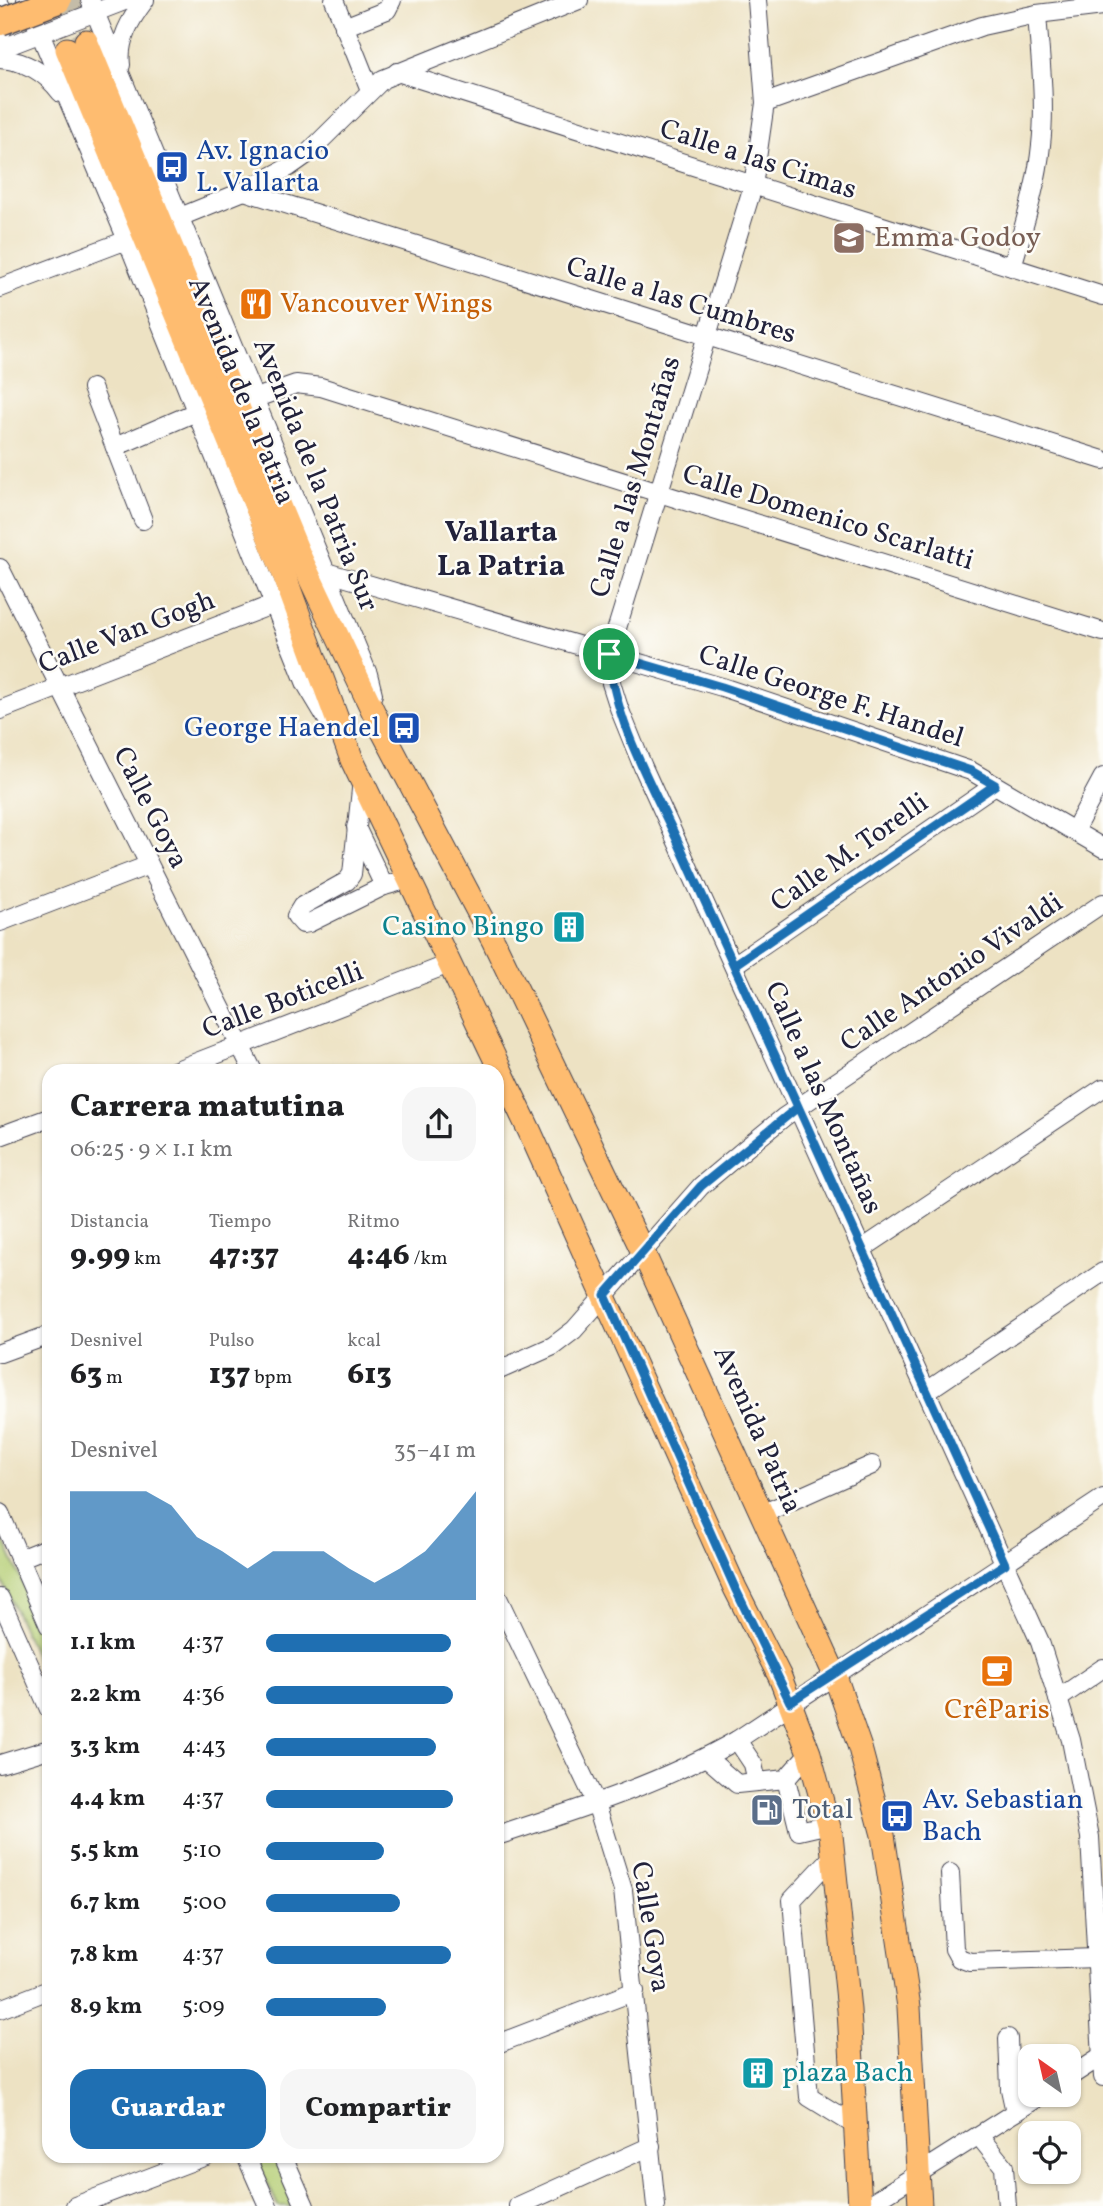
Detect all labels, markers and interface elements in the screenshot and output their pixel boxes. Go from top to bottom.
street label: Calle a las Cimas [655,110,861,210]
place label: Av. Ignacio L. Vallarta [196,132,329,203]
bus stop icon: Av. Ignacio L. Vallarta [153,148,191,186]
school or university icon: Emma Godoy [830,219,868,257]
place label: Emma Godoy [874,219,1041,258]
street label: Calle a las Cumbres [561,247,801,355]
street label: Avenida de la Patria [177,271,305,511]
restaurant icon: Vancouver Wings [237,285,275,323]
place label: Vancouver Wings [280,285,493,324]
street label: Avenida de la Patria Sur [242,333,388,618]
street label: Calle a las Montañas [581,351,691,603]
street label: Calle Domenico Scarlatti [678,455,978,581]
district label: Vallarta La Patria [437,512,565,588]
street label: Calle Van Gogh [33,581,221,685]
pin [579,624,639,684]
icon: arrive [590,635,628,673]
street label: Calle George F. Handel [693,636,969,758]
place label: George Haendel [184,709,380,748]
bus stop icon: George Haendel [385,709,423,747]
street label: Calle Goya [103,740,197,876]
street label: Calle M. Torelli [763,784,937,922]
street label: Calle Antonio Vivaldi [833,884,1071,1062]
place label: Casino Bingo [382,908,544,947]
building icon: Casino Bingo [550,908,588,946]
street label: Calle Boticelli [197,952,369,1050]
street label: Calle a las Montañas [754,975,892,1221]
text: Carrera matutina [70,1086,345,1130]
button: share [402,1087,476,1161]
text: 06:25 · 9 × 1.1 km [70,1134,233,1166]
text: Distancia [70,1209,149,1235]
text: Tiempo [209,1209,271,1235]
text: Ritmo [347,1209,400,1235]
text: 9.99 [70,1235,130,1277]
text: 47:37 [209,1235,279,1277]
text: 4:46 [347,1235,410,1277]
text: km [130,1246,161,1272]
text: /km [410,1246,448,1272]
text: Desnivel [70,1328,143,1354]
text: Pulso [209,1328,254,1354]
text: kcal [347,1328,381,1354]
street label: Avenida Patria [703,1340,811,1520]
text: 63 [70,1354,102,1396]
text: 137 [209,1354,250,1396]
text: 613 [347,1354,392,1396]
text: m [102,1365,123,1391]
text: bpm [250,1365,292,1391]
text: Desnivel [70,1435,158,1467]
text: 35–41 m [394,1435,476,1467]
text: 1.1 km [70,1627,136,1659]
text: 4:37 [182,1627,224,1659]
cafe icon: CrêParis [978,1652,1016,1690]
text: 2.2 km [70,1679,141,1711]
text: 4:36 [182,1679,225,1711]
place label: CrêParis [944,1691,1050,1730]
text: 3.3 km [70,1731,140,1763]
text: 4:43 [182,1731,226,1763]
place label: Av. Sebastian Bach [922,1781,1083,1852]
text: 4.4 km [70,1783,145,1815]
text: 4:37 [182,1783,224,1815]
fuel station icon: Total [748,1791,786,1829]
place label: Total [792,1791,853,1830]
bus stop icon: Av. Sebastian Bach [878,1797,916,1835]
text: 5.5 km [70,1835,139,1867]
text: 5:10 [182,1835,221,1867]
street label: Calle Goya [620,1859,680,1995]
text: 6.7 km [70,1887,140,1919]
text: 5:00 [182,1887,227,1919]
text: 7.8 km [70,1939,139,1971]
text: 4:37 [182,1939,224,1971]
text: 8.9 km [70,1991,142,2023]
text: 5:09 [182,1991,224,2023]
north arrow [1018,2044,1082,2107]
map controls [1018,2044,1081,2184]
building icon: plaza Bach [739,2054,777,2092]
place label: plaza Bach [782,2054,914,2093]
button: Guardar [70,2069,266,2149]
button: Compartir [280,2069,476,2149]
button: locate [1018,2121,1081,2184]

